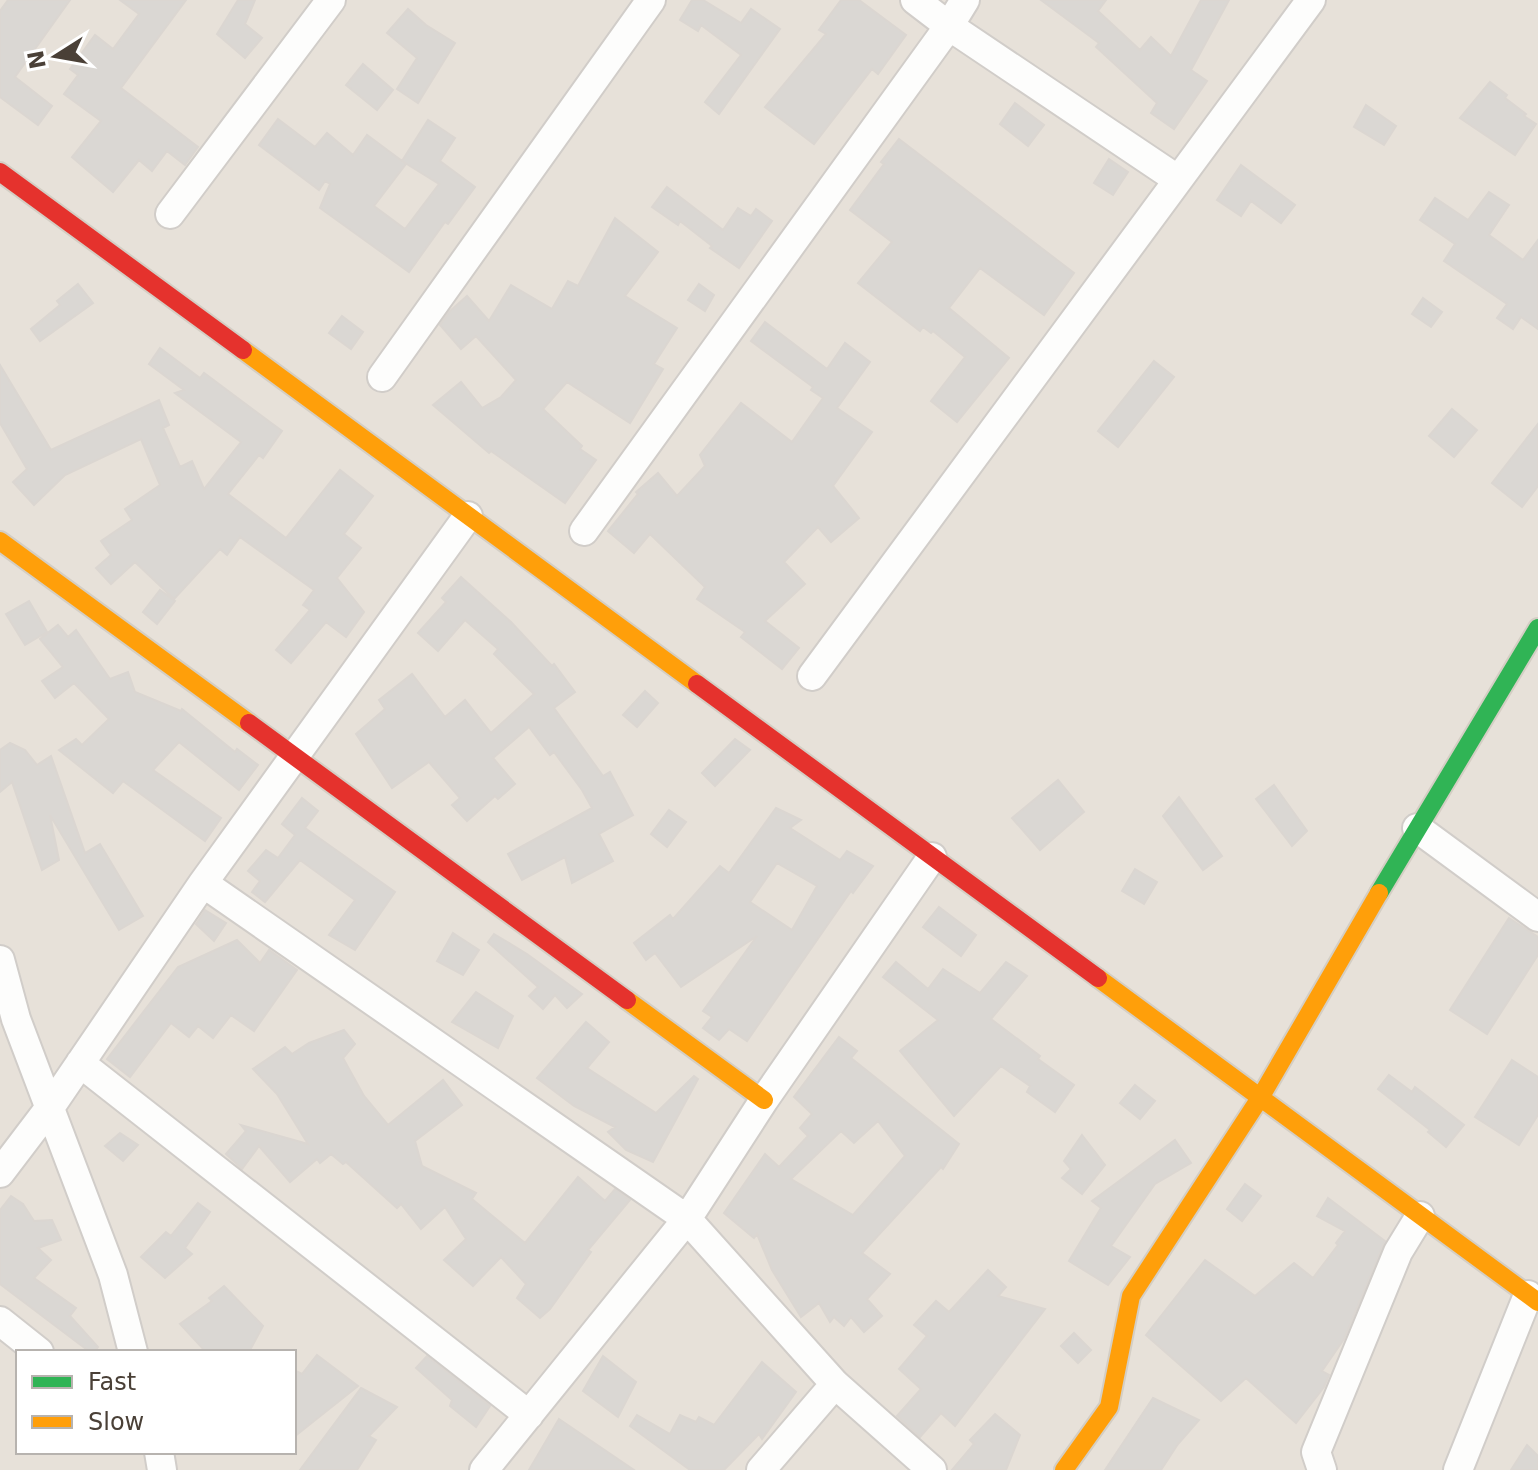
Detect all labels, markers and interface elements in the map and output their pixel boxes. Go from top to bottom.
north arrow [16,16,96,96]
text: N [23,48,51,71]
legend [16,1350,296,1454]
text: Fast [88,1368,136,1396]
text: Slow [88,1408,144,1436]

